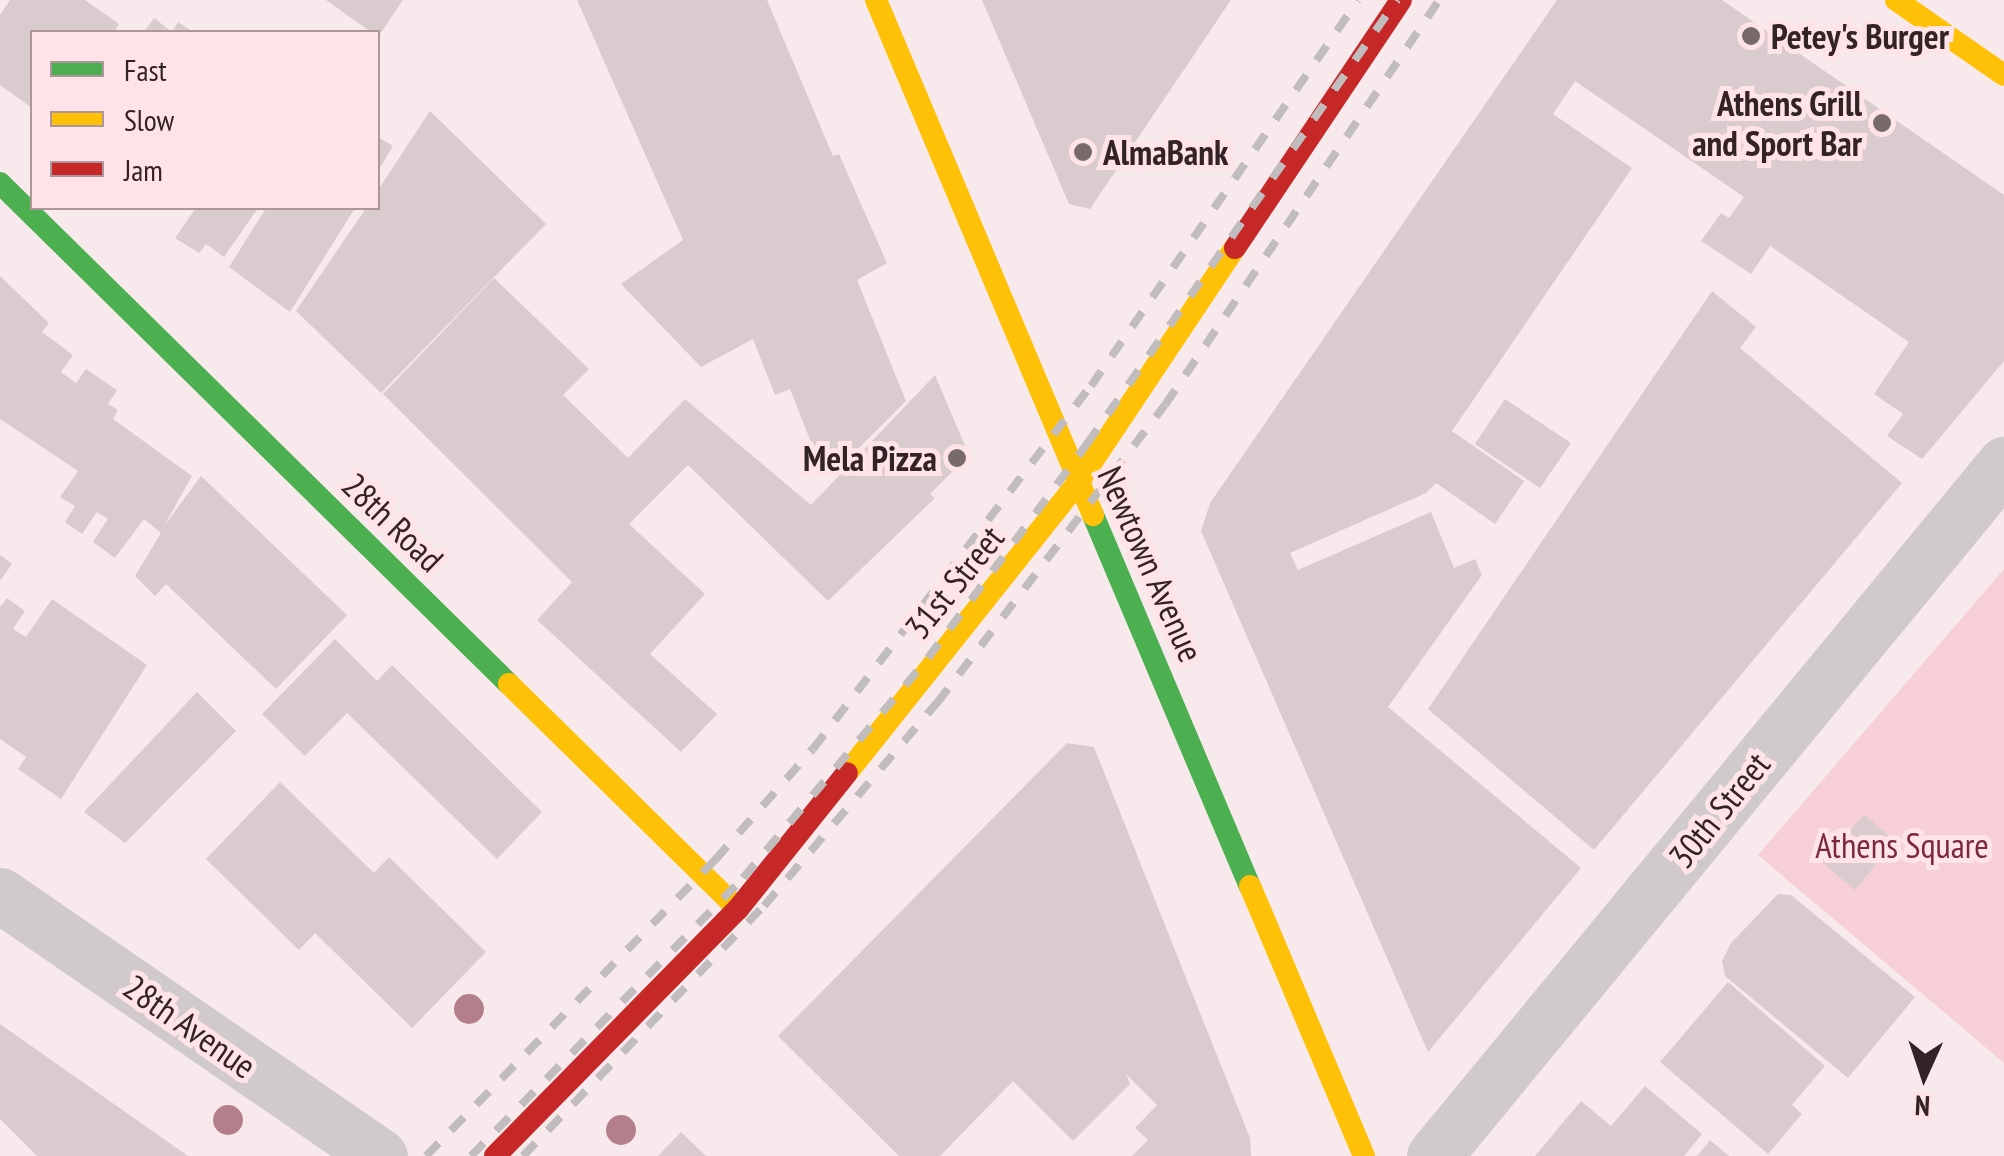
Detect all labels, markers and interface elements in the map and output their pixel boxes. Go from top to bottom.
place label: Petey's Burger [1771,15,1949,57]
marker: Petey's Burger [1740,25,1762,47]
legend [30,30,380,210]
text: Fast [124,50,167,89]
place label: Athens Grill and Sport Bar [1692,82,1862,164]
text: Slow [124,100,174,139]
marker: Athens Grill and Sport Bar [1871,112,1893,134]
place label: AlmaBank [1103,131,1228,173]
marker: AlmaBank [1072,141,1094,163]
text: Jam [124,150,163,189]
place label: Mela Pizza [803,437,937,479]
marker: Mela Pizza [946,447,968,469]
street label: Newtown Avenue [1089,460,1213,668]
street label: 28th Road [334,464,452,580]
street label: 31st Street [896,517,1012,647]
street label: 30th Street [1660,744,1778,876]
park label: Athens Square [1815,824,1989,866]
street label: 28th Avenue [116,965,264,1087]
north arrow [1874,1026,1974,1126]
text: N [1914,1088,1931,1125]

